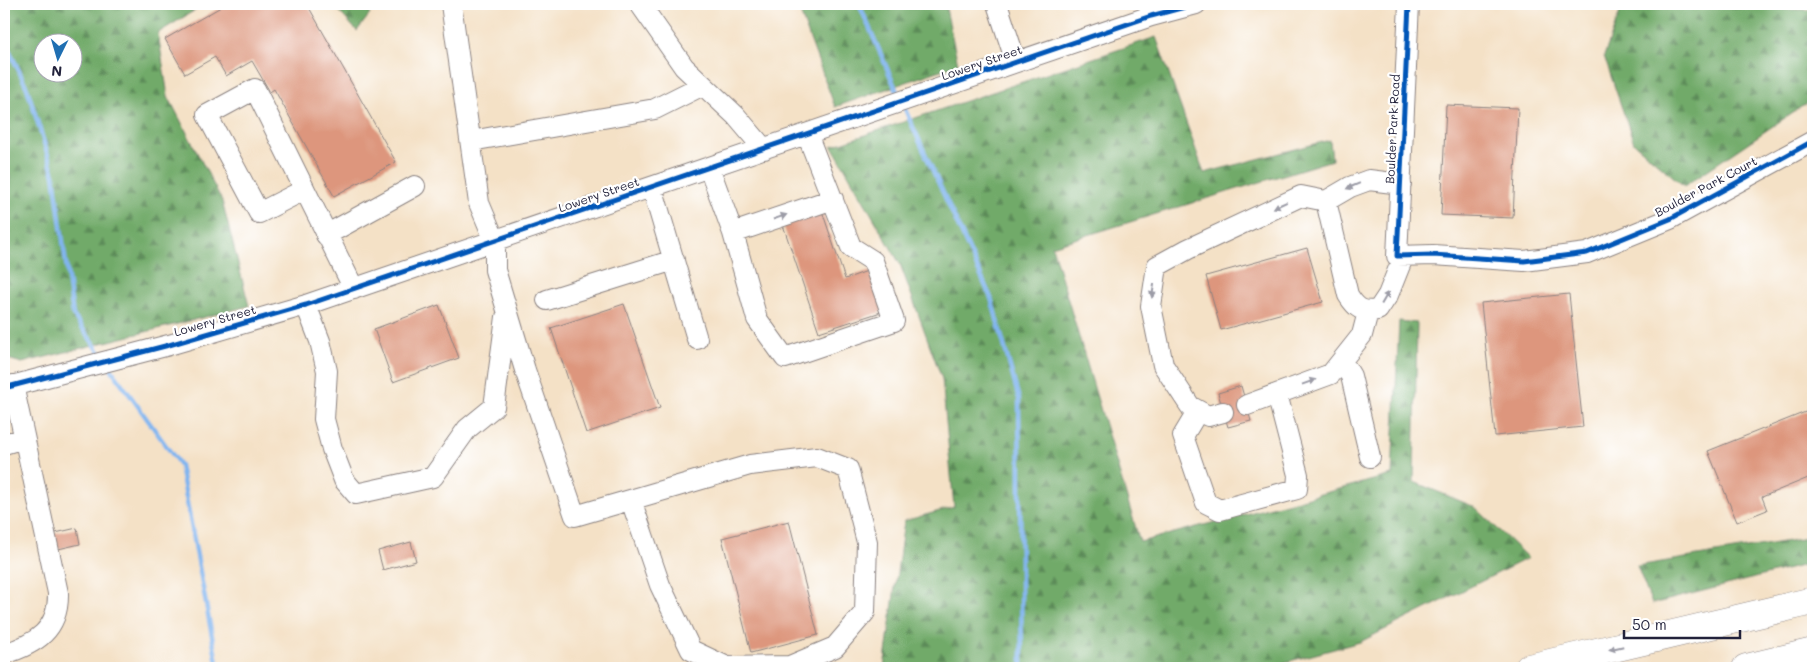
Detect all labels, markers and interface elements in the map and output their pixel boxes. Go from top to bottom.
north arrow [32,32,82,82]
street label: Lowery Street [939,41,1024,83]
text: N [51,62,63,81]
street label: Boulder Park Road [1381,73,1403,184]
street label: Boulder Park Court [1652,152,1759,220]
street label: Lowery Street [556,173,641,215]
one-way arrow [1346,183,1360,191]
one-way arrow [1273,202,1287,210]
one-way arrow [772,213,787,220]
one-way arrow [1149,284,1157,300]
one-way arrow [1381,292,1390,305]
street label: Lowery Street [172,301,258,339]
one-way arrow [1302,378,1317,386]
scale bar [1624,607,1741,639]
text: 50 m [1632,614,1667,634]
one-way arrow [1608,644,1623,652]

